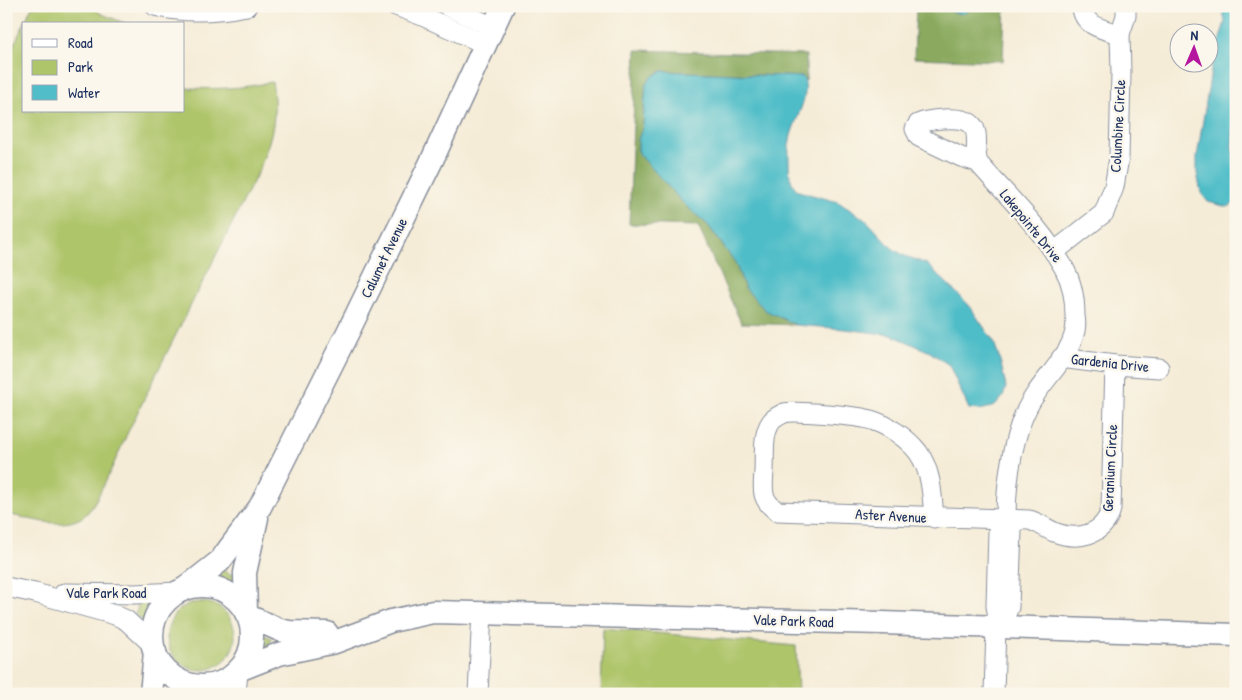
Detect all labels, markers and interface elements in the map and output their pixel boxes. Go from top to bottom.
legend [22,22,185,112]
north arrow [1170,22,1220,72]
text: N [1190,25,1199,44]
text: Road [68,32,93,53]
text: Park [68,56,93,77]
street label: Columbine Circle [1105,79,1130,173]
text: Water [68,82,100,103]
street label: Lakepointe Drive [995,184,1068,267]
street label: Calumet Avenue [355,214,412,301]
street label: Gardenia Drive [1070,348,1150,377]
street label: Geranium Circle [1097,424,1122,512]
street label: Aster Avenue [855,503,927,528]
street label: Vale Park Road [66,582,147,603]
street label: Vale Park Road [752,609,834,632]

